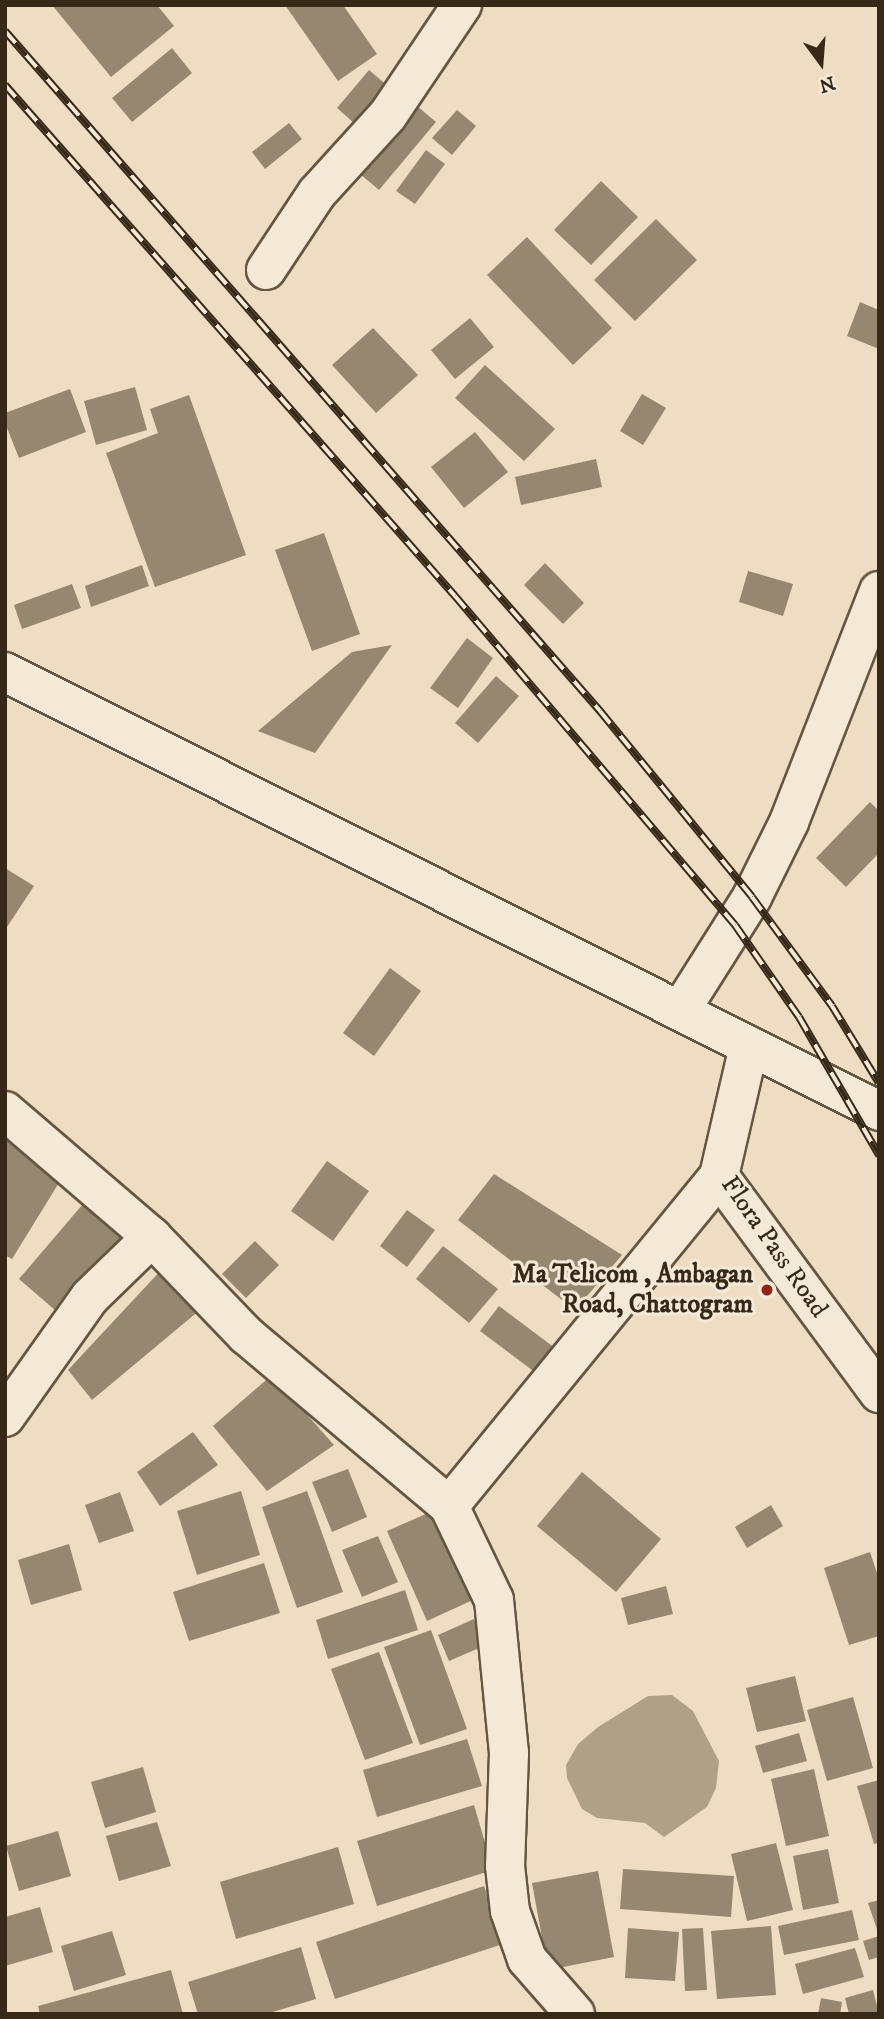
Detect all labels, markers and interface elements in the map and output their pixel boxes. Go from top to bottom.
north arrow [786,28,856,98]
text: N [816,70,838,97]
street label: Flora Pass Road [714,1170,834,1324]
place label: Ma Telicom , Ambagan Road, Chattogram [512,1259,753,1320]
marker: Ma Telicom , Ambagan Road, Chattogram [759,1282,775,1298]

